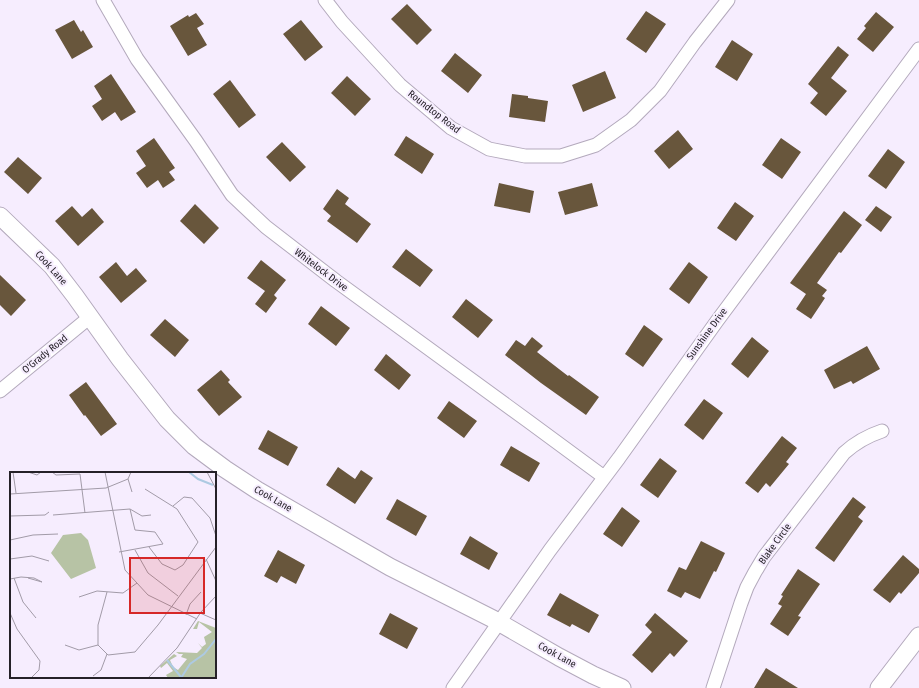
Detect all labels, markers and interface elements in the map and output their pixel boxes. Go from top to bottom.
street label: Roundtop Road [405,88,463,136]
street label: Whitelock Drive [292,246,350,294]
street label: Cook Lane [33,248,70,288]
street label: Sunshine Drive [684,306,730,362]
street label: O'Grady Road [20,332,70,376]
inset map [10,472,216,678]
street label: Cook Lane [252,483,294,515]
street label: Blake Circle [756,521,794,567]
street label: Cook Lane [536,640,578,670]

